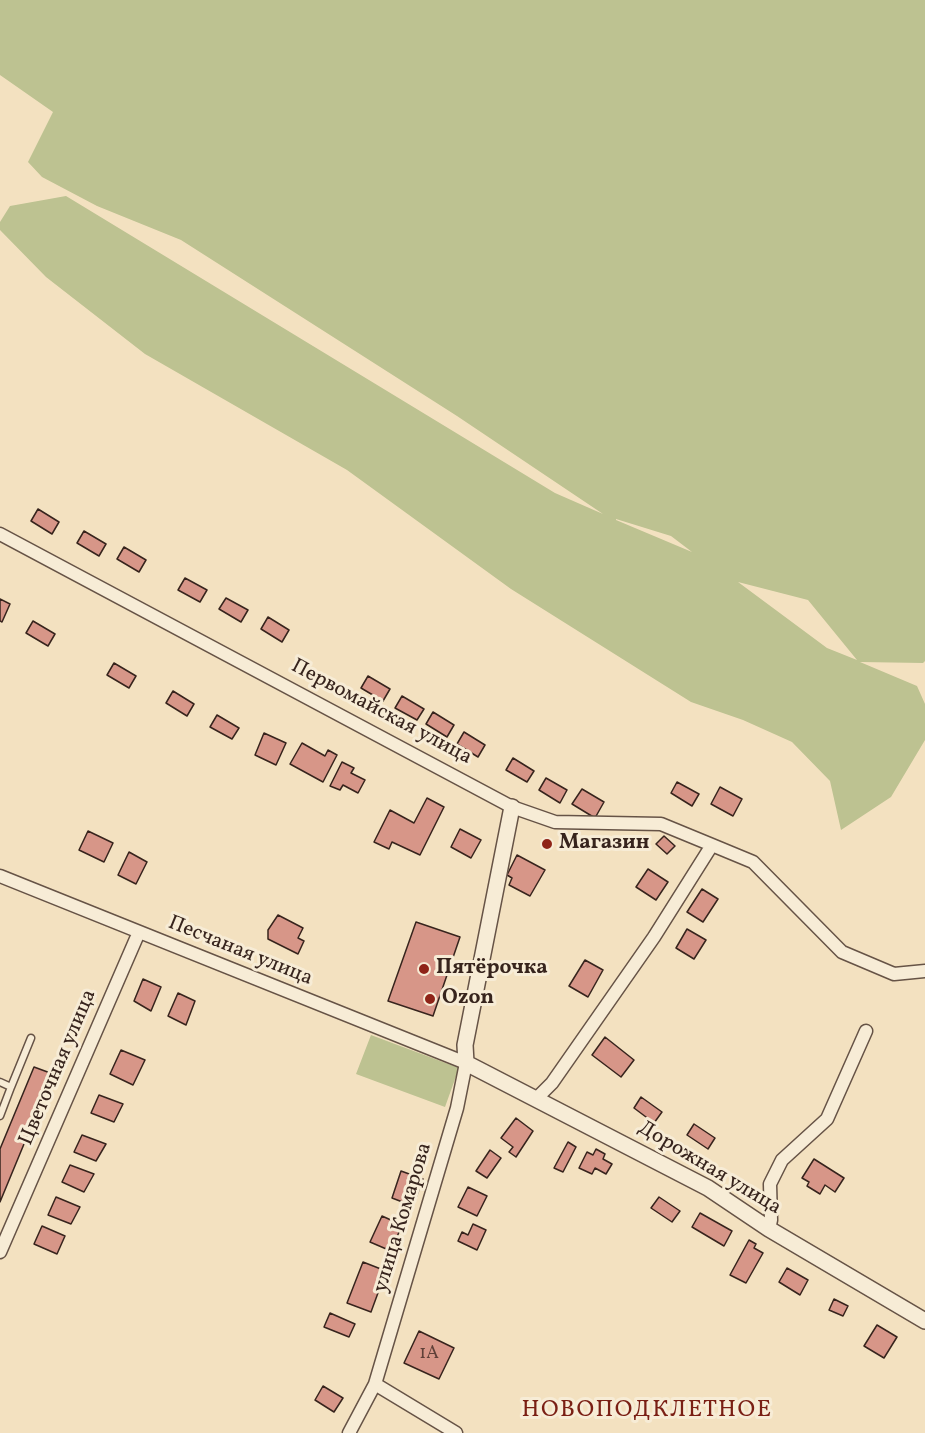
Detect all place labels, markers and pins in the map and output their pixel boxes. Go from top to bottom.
place label: Магазин [559,831,649,857]
marker: Магазин [540,837,554,851]
place label: Пятёрочка [436,956,548,982]
marker: Пятёрочка [417,962,431,976]
place label: Ozon [442,986,494,1012]
marker: Ozon [423,992,437,1006]

